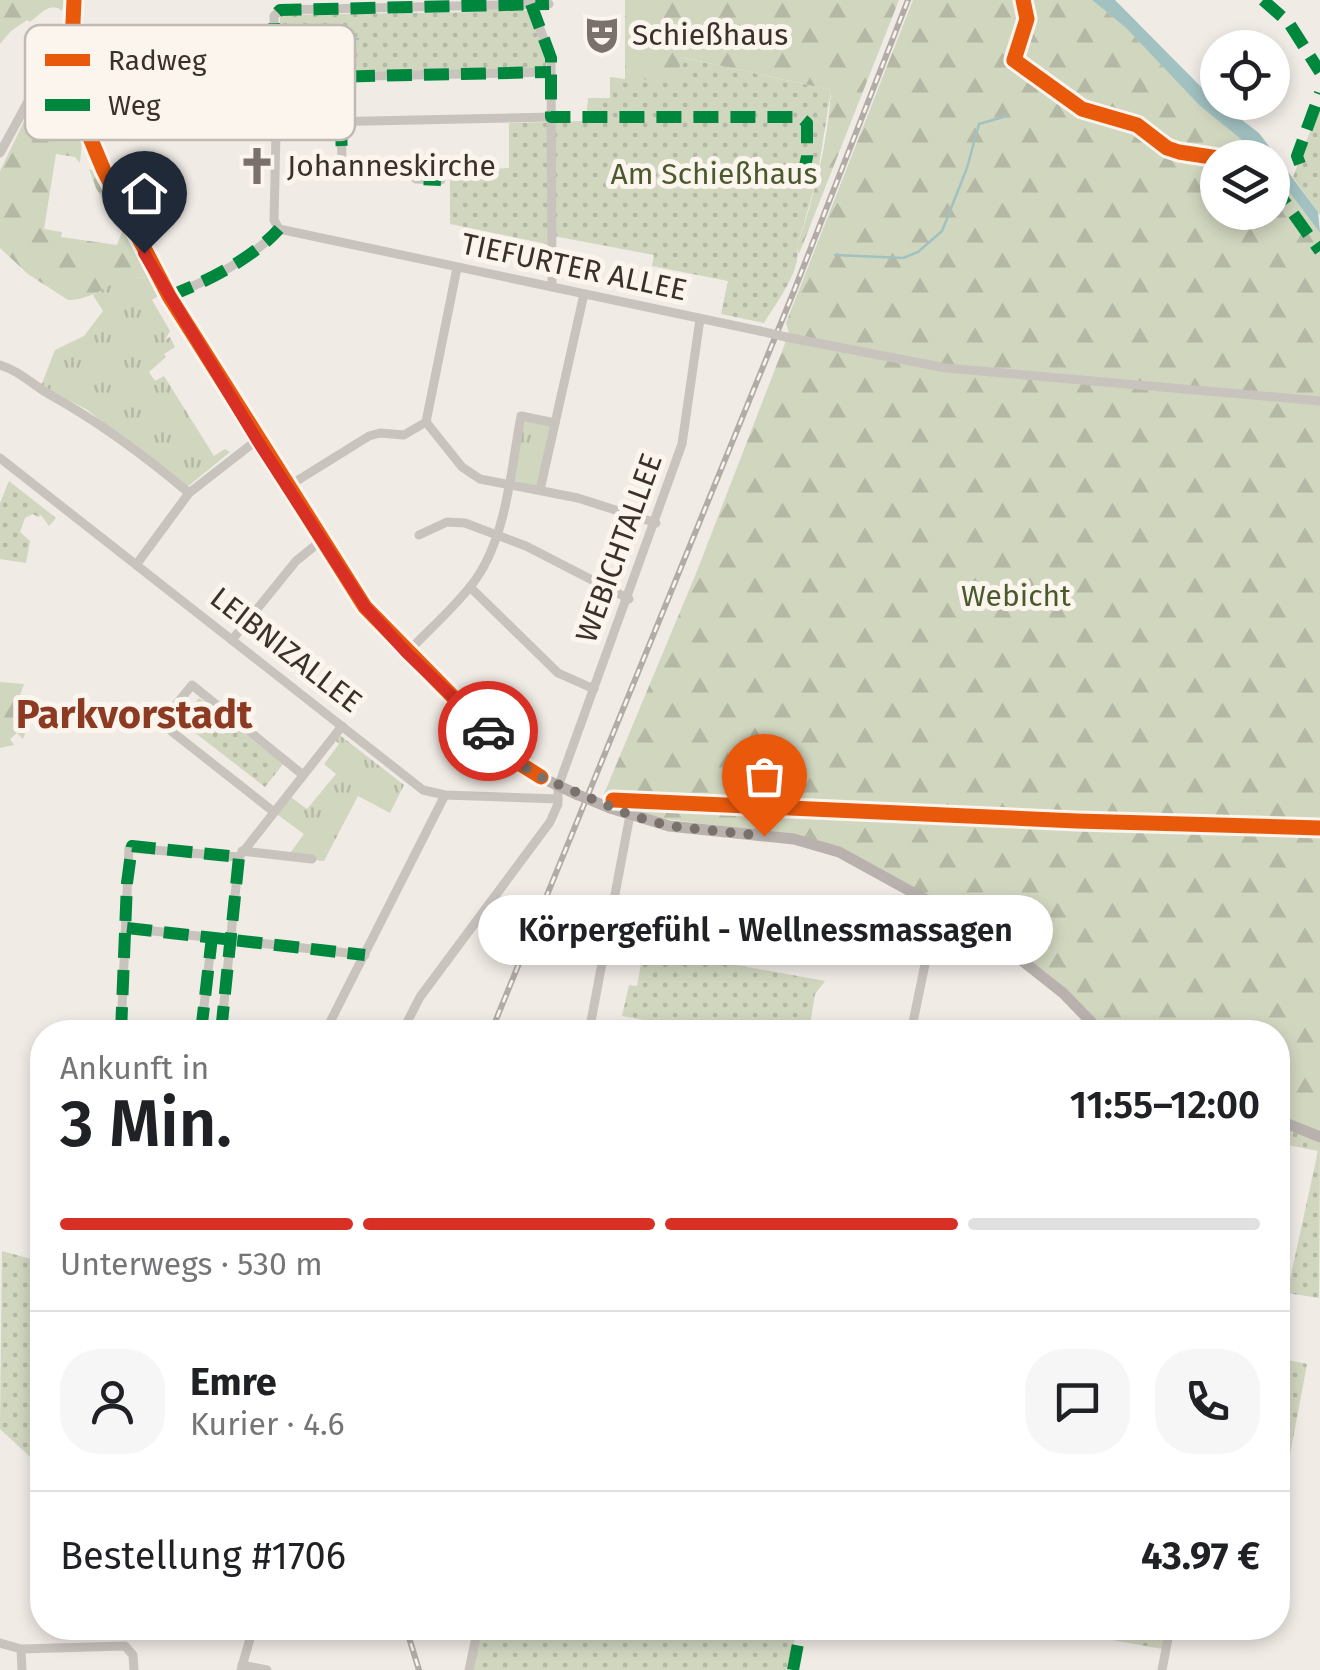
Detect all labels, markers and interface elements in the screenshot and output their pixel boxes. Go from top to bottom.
theatre icon: Schießhaus [581,14,623,56]
place label: Schießhaus [632,17,788,53]
legend [25,25,355,140]
map controls [1200,30,1290,230]
button: locate [1200,30,1290,120]
text: Radweg [108,44,207,77]
text: Weg [108,89,161,122]
button: layers [1200,140,1290,230]
church icon: Johanneskirche [236,145,278,187]
place label: Johanneskirche [287,148,496,184]
pin [102,151,187,254]
park label: Am Schießhaus [610,156,818,192]
icon: home [117,166,172,221]
street label: TIEFURTER ALLEE [458,226,690,308]
street label: WEBICHTALLEE [568,449,670,647]
park label: Webicht [961,578,1071,614]
street label: LEIBNIZALLEE [203,580,369,720]
courier [438,681,538,781]
district label: Parkvorstadt [16,691,253,739]
icon: car [461,704,516,759]
pin [722,734,807,837]
icon: bag [737,749,792,804]
callout: Körpergefühl - Wellnessmassagen [477,896,1052,966]
text: Körpergefühl - Wellnessmassagen [518,911,1013,949]
text: Ankunft in [60,1049,209,1087]
text: 11:55–12:00 [1070,1082,1260,1128]
text: 3 Min. [60,1085,232,1163]
text: Unterwegs · 530 m [60,1245,323,1283]
button: person [60,1349,165,1454]
button: chat [1025,1349,1130,1454]
button: phone [1155,1349,1260,1454]
text: Emre [190,1359,277,1405]
text: Kurier · 4.6 [190,1405,344,1443]
text: Bestellung #1706 [60,1533,346,1579]
text: 43.97 € [1141,1533,1260,1579]

